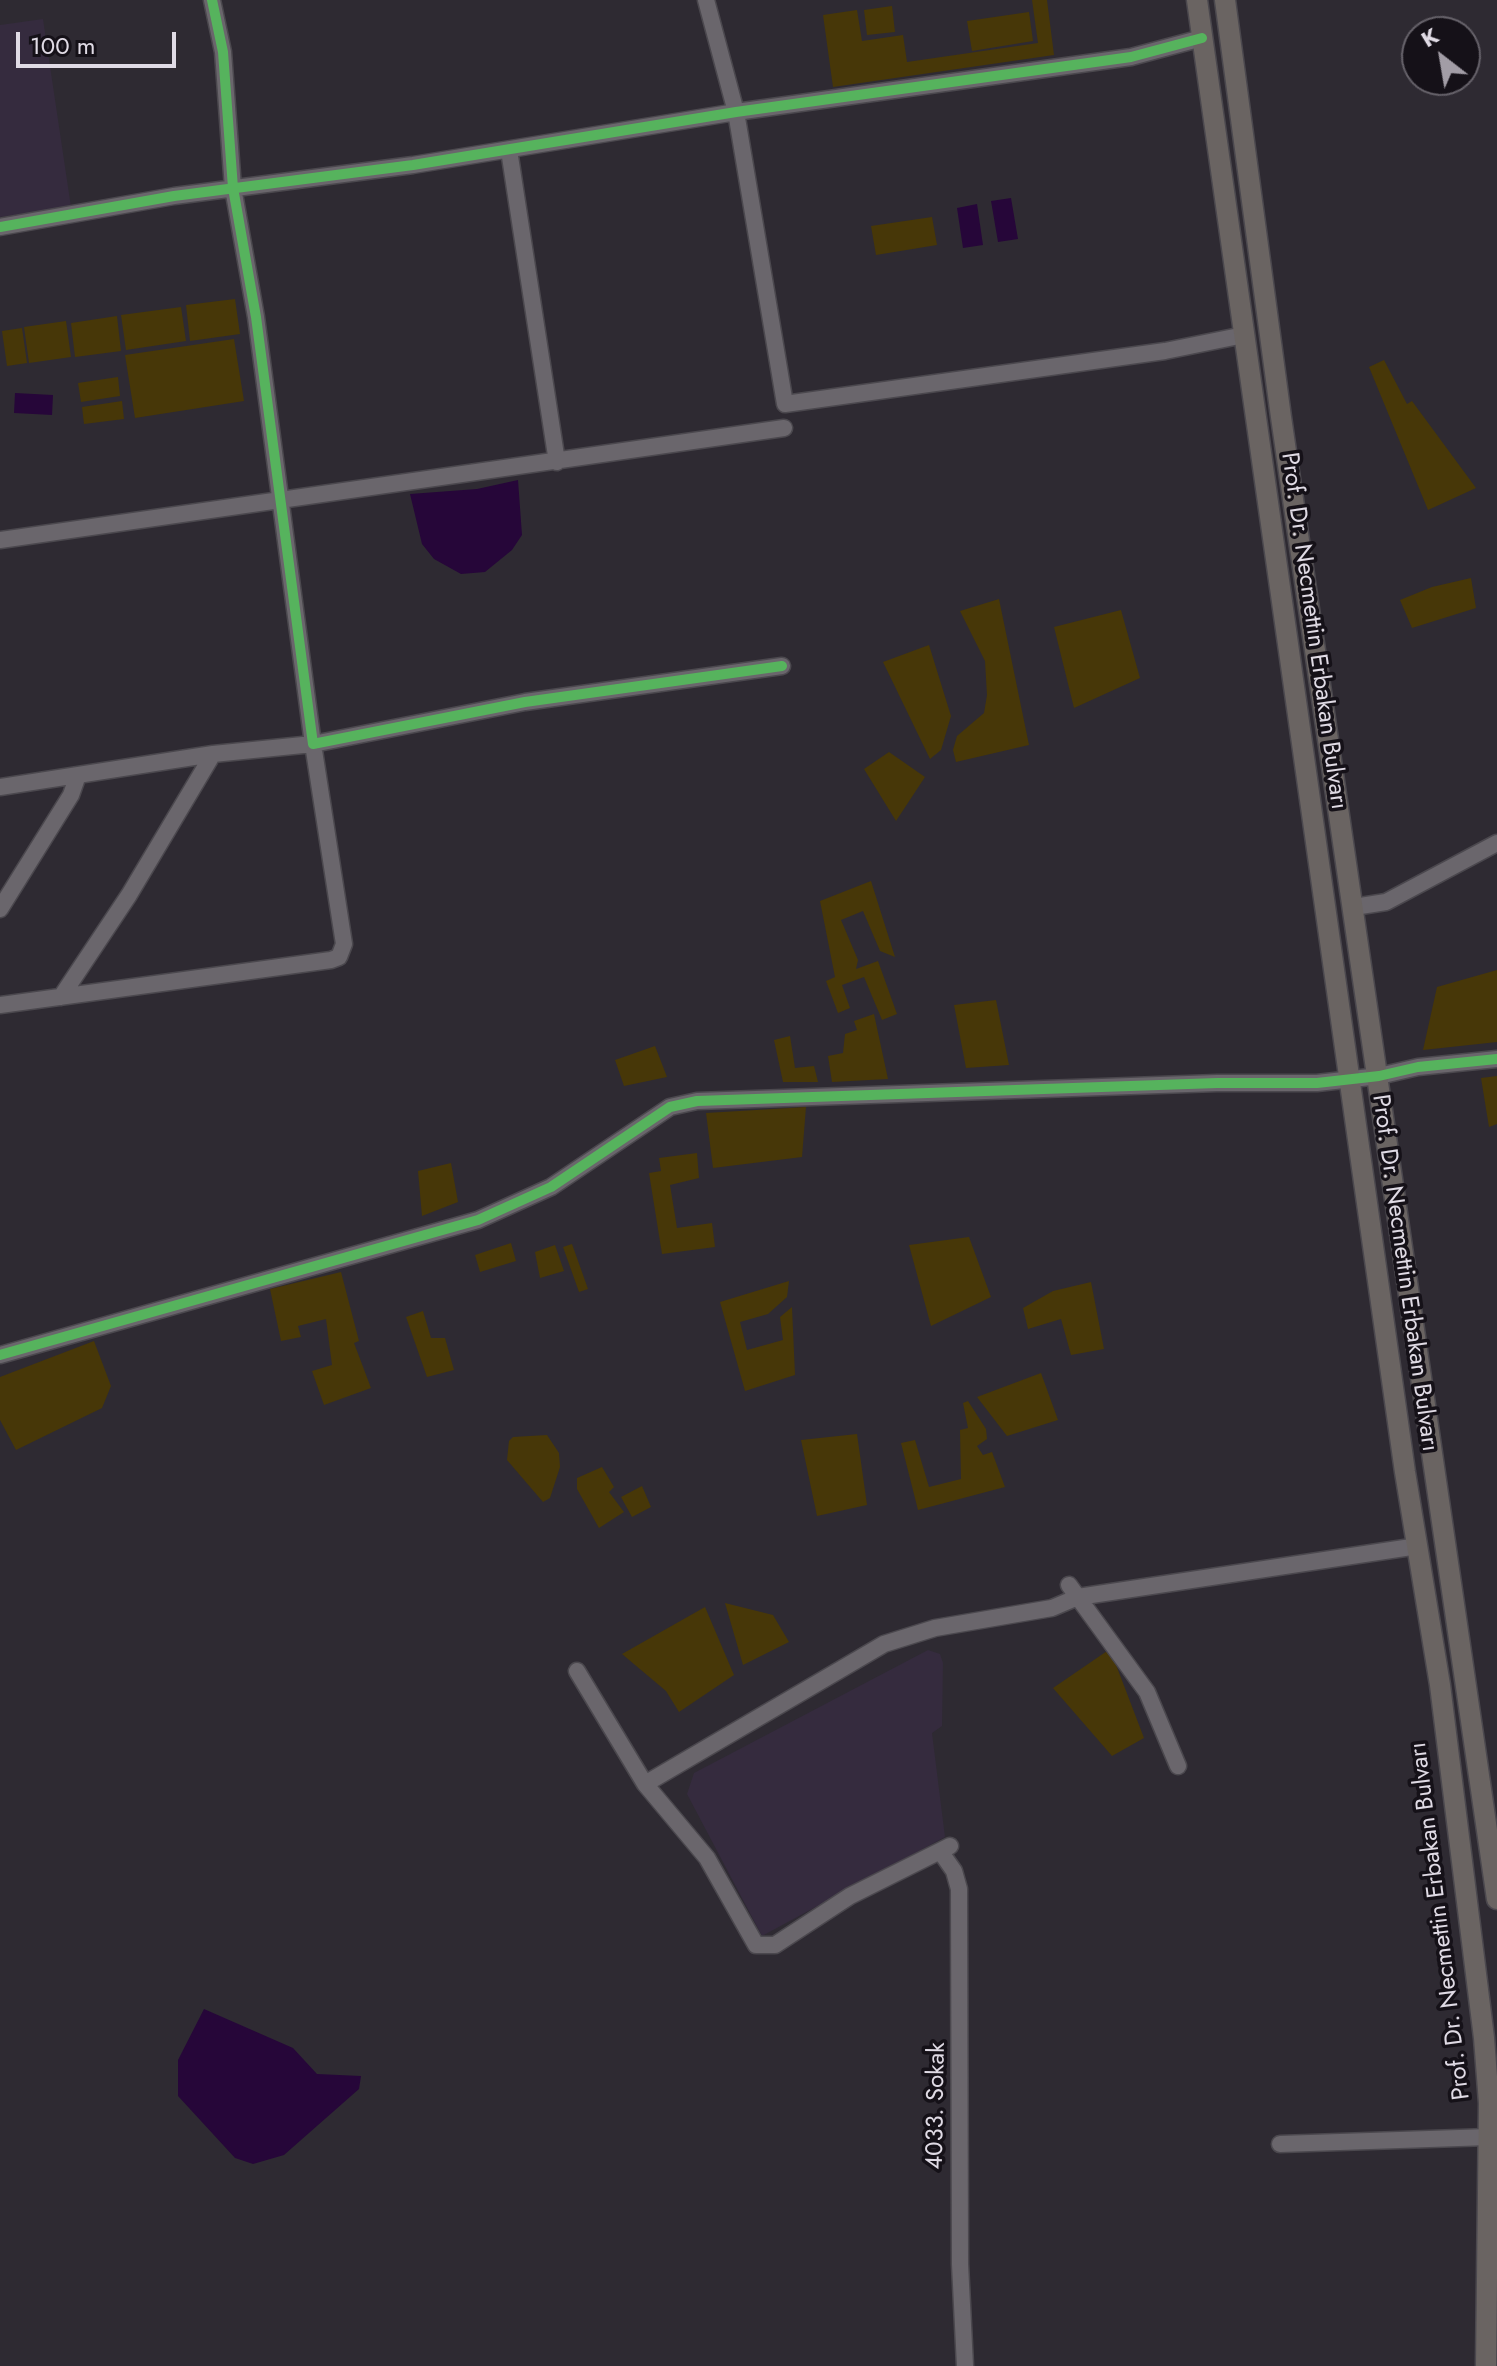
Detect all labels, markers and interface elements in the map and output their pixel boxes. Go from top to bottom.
scale bar [20,16,180,66]
north arrow [1401,16,1481,96]
text: K [1415,19,1444,55]
text: 100 m [30,28,96,63]
street label: Prof. Dr. Necmettin Erbakan Bulvarı [1274,451,1352,811]
street label: Prof. Dr. Necmettin Erbakan Bulvarı [1365,1093,1443,1453]
street label: Prof. Dr. Necmettin Erbakan Bulvarı [1405,1741,1477,2101]
street label: 4033. Sokak [921,2042,953,2170]

